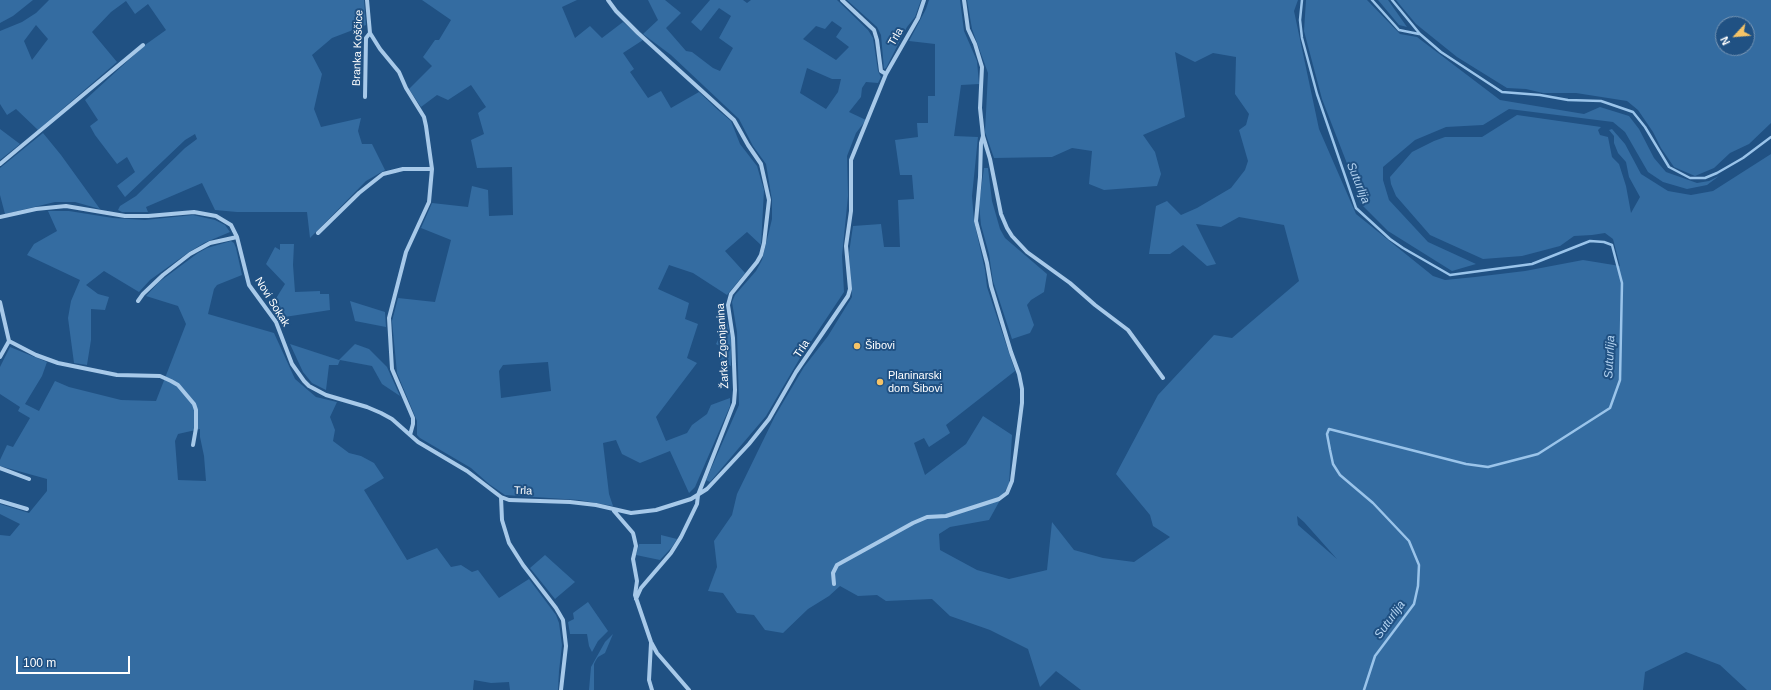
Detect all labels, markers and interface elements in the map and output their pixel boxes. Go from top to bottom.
street label: Branka Koščice [350,10,366,86]
north arrow [1715,16,1755,56]
street label: Trla [886,26,906,48]
text: N [1718,35,1732,47]
water label: Suturlija [1343,160,1373,206]
street label: Novi Sokak [252,275,292,329]
street label: Žarka Zgonjanina [714,303,732,389]
water label: Suturlija [1602,335,1618,379]
street label: Trla [791,338,813,360]
place label: Šibovi [865,339,895,353]
marker: Šibovi [852,341,862,351]
place label: Planinarski dom Šibovi [888,369,942,395]
marker: Planinarski dom Šibovi [875,377,885,387]
street label: Trla [514,484,532,498]
water label: Suturlija [1371,598,1409,642]
scale bar [18,648,132,674]
text: 100 m [23,656,56,670]

